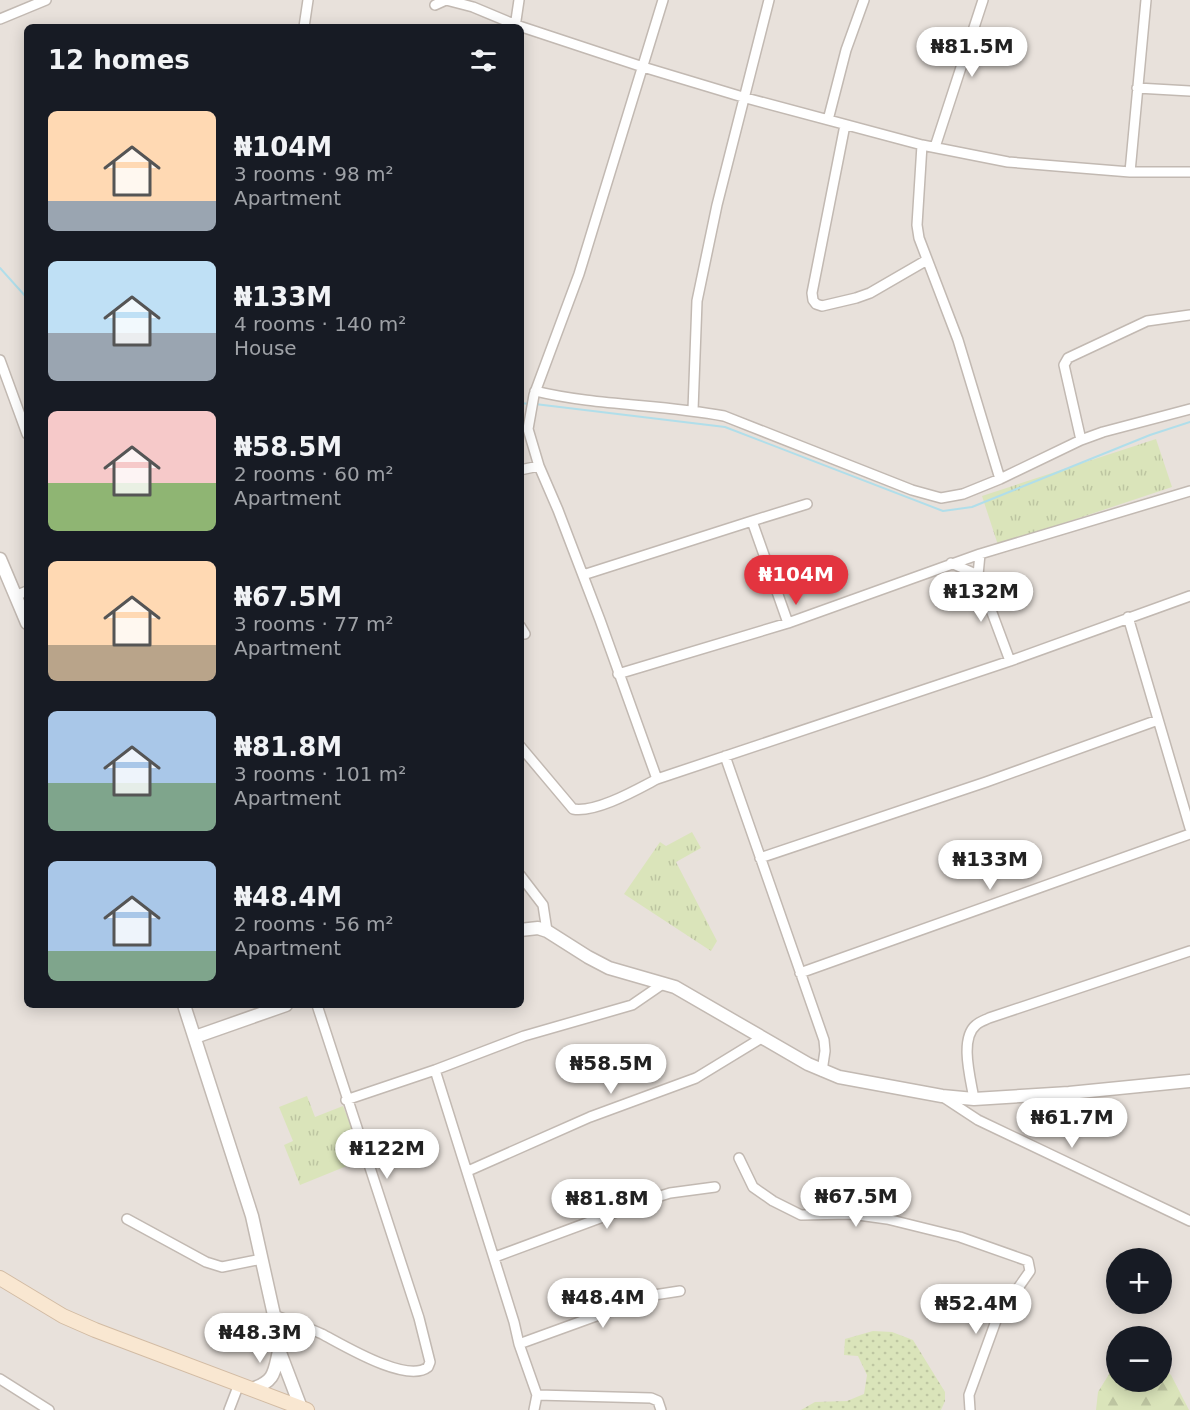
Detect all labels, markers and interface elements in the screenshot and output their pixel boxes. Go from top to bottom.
pin: ₦81.5M [923,27,1021,78]
text: ₦81.5M [930,34,1014,58]
icon: filters [467,44,500,77]
text: 12 homes [48,45,190,75]
text: ₦104M [234,132,332,162]
icon: home [96,135,168,207]
text: 3 rooms · 98 m² [234,162,394,186]
text: Apartment [234,186,341,210]
text: ₦133M [234,282,332,312]
icon: home [96,285,168,357]
text: 4 rooms · 140 m² [234,312,406,336]
text: House [234,336,297,360]
text: ₦58.5M [234,432,342,462]
icon: home [96,435,168,507]
text: 2 rooms · 60 m² [234,462,394,486]
text: Apartment [234,486,341,510]
pin: ₦104M [754,555,838,606]
text: ₦104M [758,562,834,586]
pin: ₦132M [939,572,1023,623]
text: ₦132M [943,579,1019,603]
text: ₦67.5M [234,582,342,612]
icon: home [96,585,168,657]
text: 3 rooms · 77 m² [234,612,394,636]
text: Apartment [234,636,341,660]
text: ₦81.8M [234,732,342,762]
icon: home [96,735,168,807]
text: 3 rooms · 101 m² [234,762,406,786]
text: Apartment [234,786,341,810]
pin: ₦133M [948,840,1032,891]
text: ₦133M [952,847,1028,871]
text: ₦48.4M [234,882,342,912]
icon: home [96,885,168,957]
text: 2 rooms · 56 m² [234,912,394,936]
text: Apartment [234,936,341,960]
pin: ₦58.5M [562,1044,660,1095]
text: ₦58.5M [569,1051,653,1075]
pin: ₦61.7M [1023,1098,1121,1149]
text: ₦61.7M [1030,1105,1114,1129]
pin: ₦122M [345,1129,429,1180]
text: ₦122M [349,1136,425,1160]
pin: ₦67.5M [807,1177,905,1228]
pin: ₦81.8M [558,1179,656,1230]
text: ₦67.5M [814,1184,898,1208]
text: ₦81.8M [565,1186,649,1210]
map controls [1106,1248,1172,1392]
button: + [1106,1248,1172,1314]
pin: ₦48.4M [554,1278,652,1329]
pin: ₦52.4M [927,1284,1025,1335]
text: ₦48.4M [561,1285,645,1309]
text: ₦52.4M [934,1291,1018,1315]
pin: ₦48.3M [211,1313,309,1364]
text: ₦48.3M [218,1320,302,1344]
button: − [1106,1326,1172,1392]

